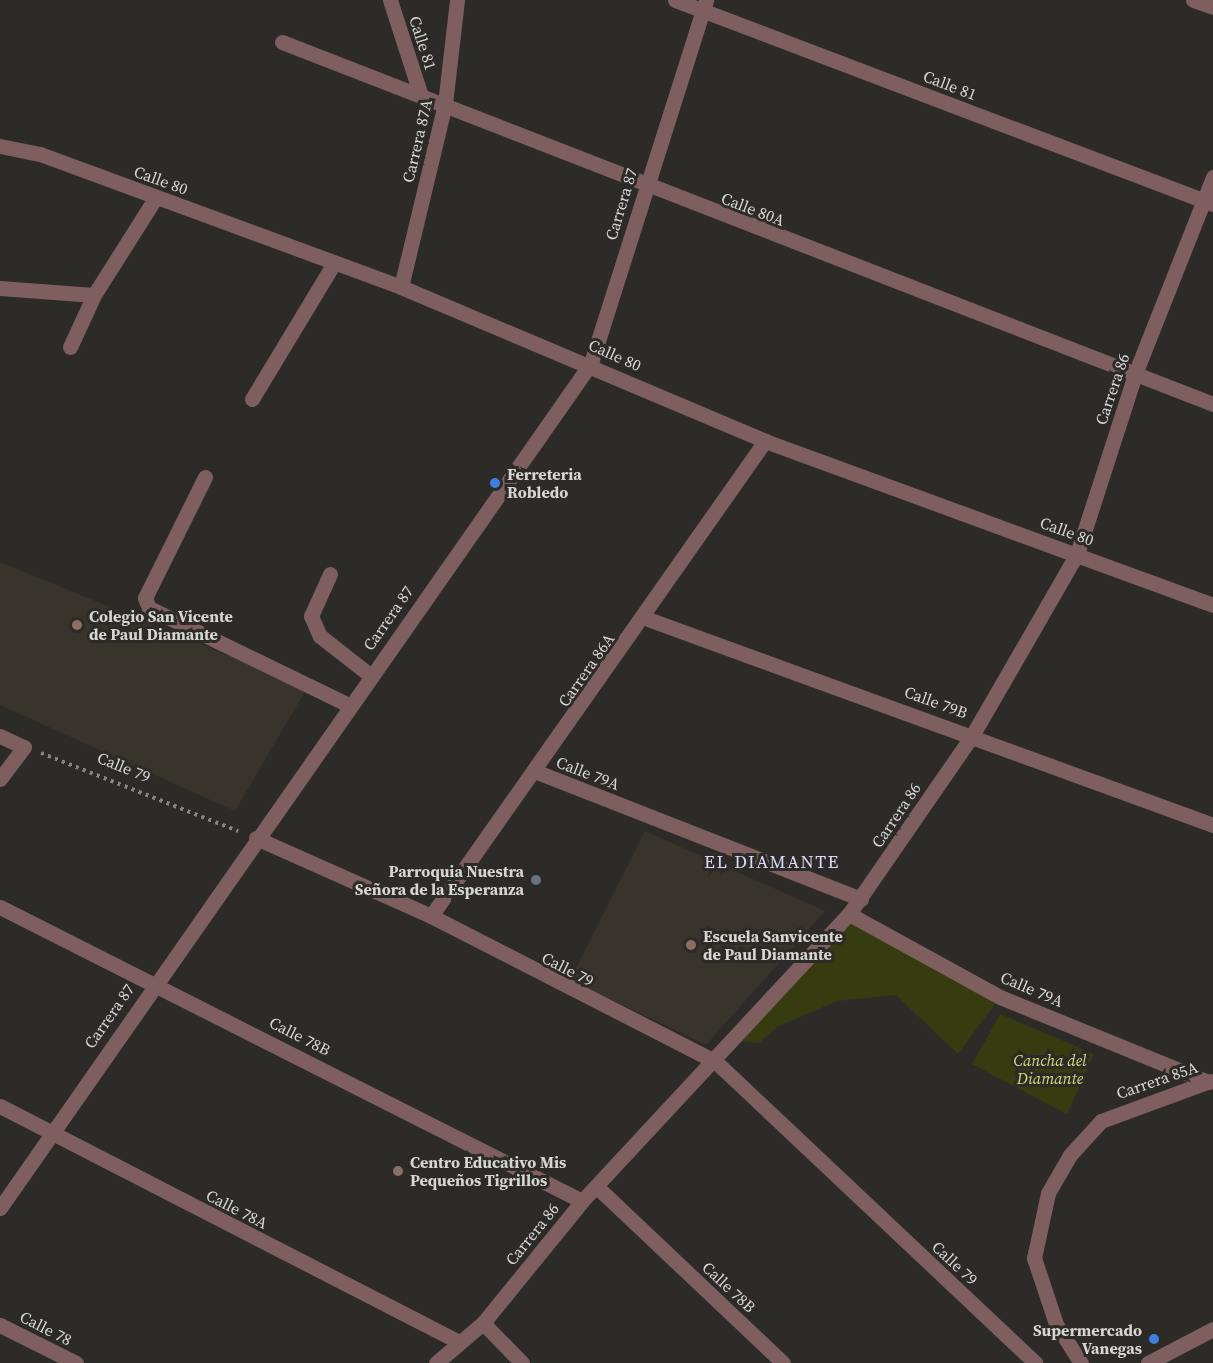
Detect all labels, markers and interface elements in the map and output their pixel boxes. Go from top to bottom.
street label: Calle 81 [405,14,441,72]
street label: Calle 81 [921,66,979,104]
street label: Carrera 87A [398,98,436,184]
street label: Calle 80 [132,161,190,199]
street label: Carrera 87 [601,166,641,242]
street label: Calle 80A [719,188,787,230]
street label: Calle 80 [586,335,644,375]
street label: Carrera 86 [1091,351,1133,427]
place label: Ferreteria Robledo [507,464,582,502]
marker: Ferreteria Robledo [488,476,502,490]
street label: Calle 80 [1038,512,1096,550]
street label: Carrera 87 [359,582,417,654]
place label: Colegio San Vicente de Paul Diamante [89,606,233,644]
marker: Colegio San Vicente de Paul Diamante [70,618,84,632]
street label: Carrera 86A [554,630,618,710]
street label: Calle 79B [902,682,970,722]
street label: Calle 79 [95,748,153,786]
street label: Calle 79A [554,752,622,794]
street label: Carrera 86 [867,779,925,851]
district label: EL DIAMANTE [704,851,840,873]
place label: Parroquia Nuestra Señora de la Esperanza [355,861,524,899]
marker: Parroquia Nuestra Señora de la Esperanza [529,873,543,887]
place label: Escuela Sanvicente de Paul Diamante [703,926,843,964]
marker: Escuela Sanvicente de Paul Diamante [684,938,698,952]
street label: Calle 79 [539,948,597,990]
street label: Calle 79A [998,967,1066,1011]
street label: Carrera 87 [80,980,138,1052]
street label: Calle 78B [266,1013,334,1059]
park label: Cancha del Diamante [1013,1050,1087,1088]
street label: Carrera 85A [1114,1057,1200,1103]
place label: Centro Educativo Mis Pequeños Tigrillos [410,1152,566,1190]
marker: Centro Educativo Mis Pequeños Tigrillos [391,1164,405,1178]
street label: Calle 78A [203,1185,271,1233]
street label: Carrera 86 [501,1199,563,1269]
street label: Calle 79 [928,1237,982,1289]
street label: Calle 78B [698,1258,760,1316]
street label: Calle 78 [17,1307,75,1349]
place label: Supermercado Vanegas [1033,1320,1142,1358]
marker: Supermercado Vanegas [1147,1332,1161,1346]

